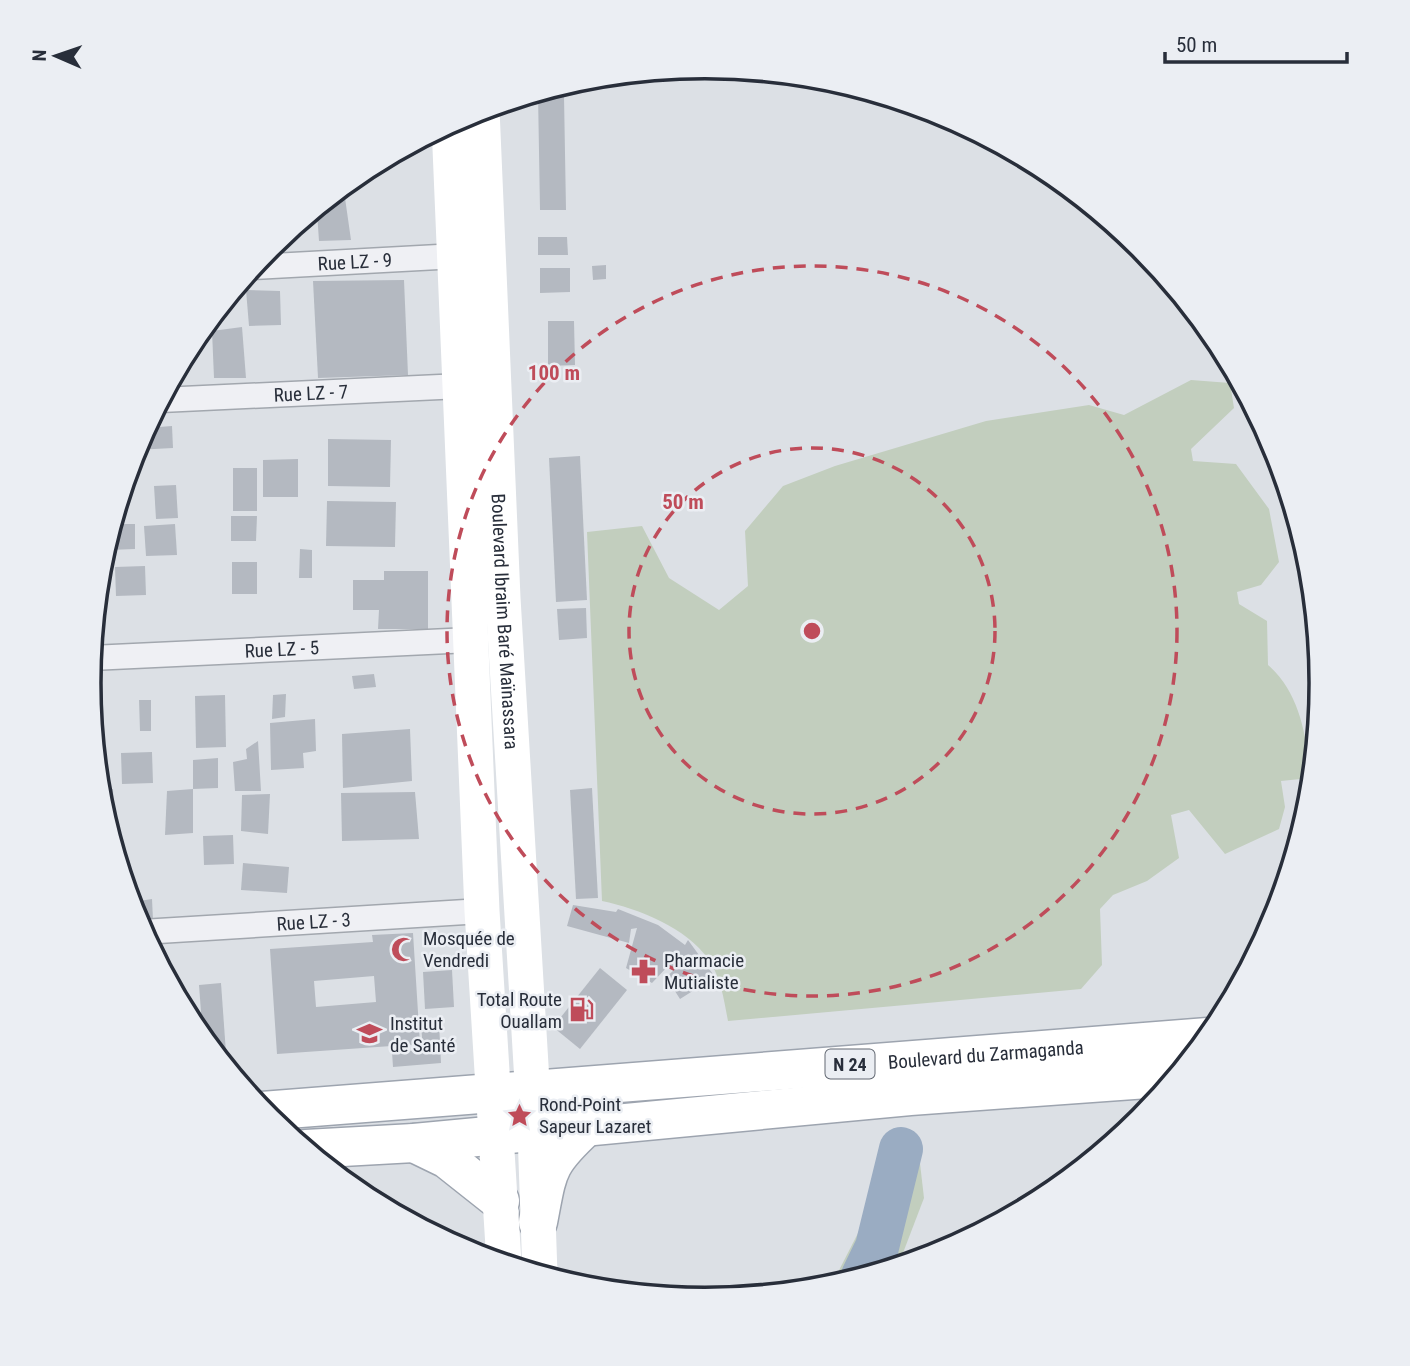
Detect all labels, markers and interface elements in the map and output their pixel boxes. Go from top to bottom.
north arrow [21,21,91,91]
scale bar [1165,21,1347,65]
text: 50 m [1176,33,1217,57]
text: N [28,49,51,62]
street label: Rue LZ - 9 [317,248,393,275]
text: 100 m [528,361,580,385]
street label: Rue LZ - 7 [273,380,349,406]
text: 50 m [662,490,704,514]
street label: Boulevard Ibraim Baré Maïnassara [487,493,524,750]
centre of rings [800,619,824,643]
street label: Rue LZ - 5 [244,636,319,662]
street label: Rue LZ - 3 [276,908,352,935]
place label: Mosquée de Vendredi [423,927,515,972]
mosque icon: Mosquée de Vendredi [389,935,417,963]
place label: Pharmacie Mutialiste [664,949,744,994]
pharmacy icon: Pharmacie Mutialiste [630,957,658,985]
place label: Total Route Ouallam [477,988,562,1033]
fuel station icon: Total Route Ouallam [568,996,596,1024]
place label: Institut de Santé [390,1012,455,1057]
school or university icon: Institut de Santé [356,1020,384,1048]
street label: Boulevard du Zarmaganda [887,1035,1085,1074]
road number: N 24 [826,1050,874,1078]
place label: Rond-Point Sapeur Lazaret [539,1093,651,1138]
place icon: Rond-Point Sapeur Lazaret [505,1101,533,1129]

